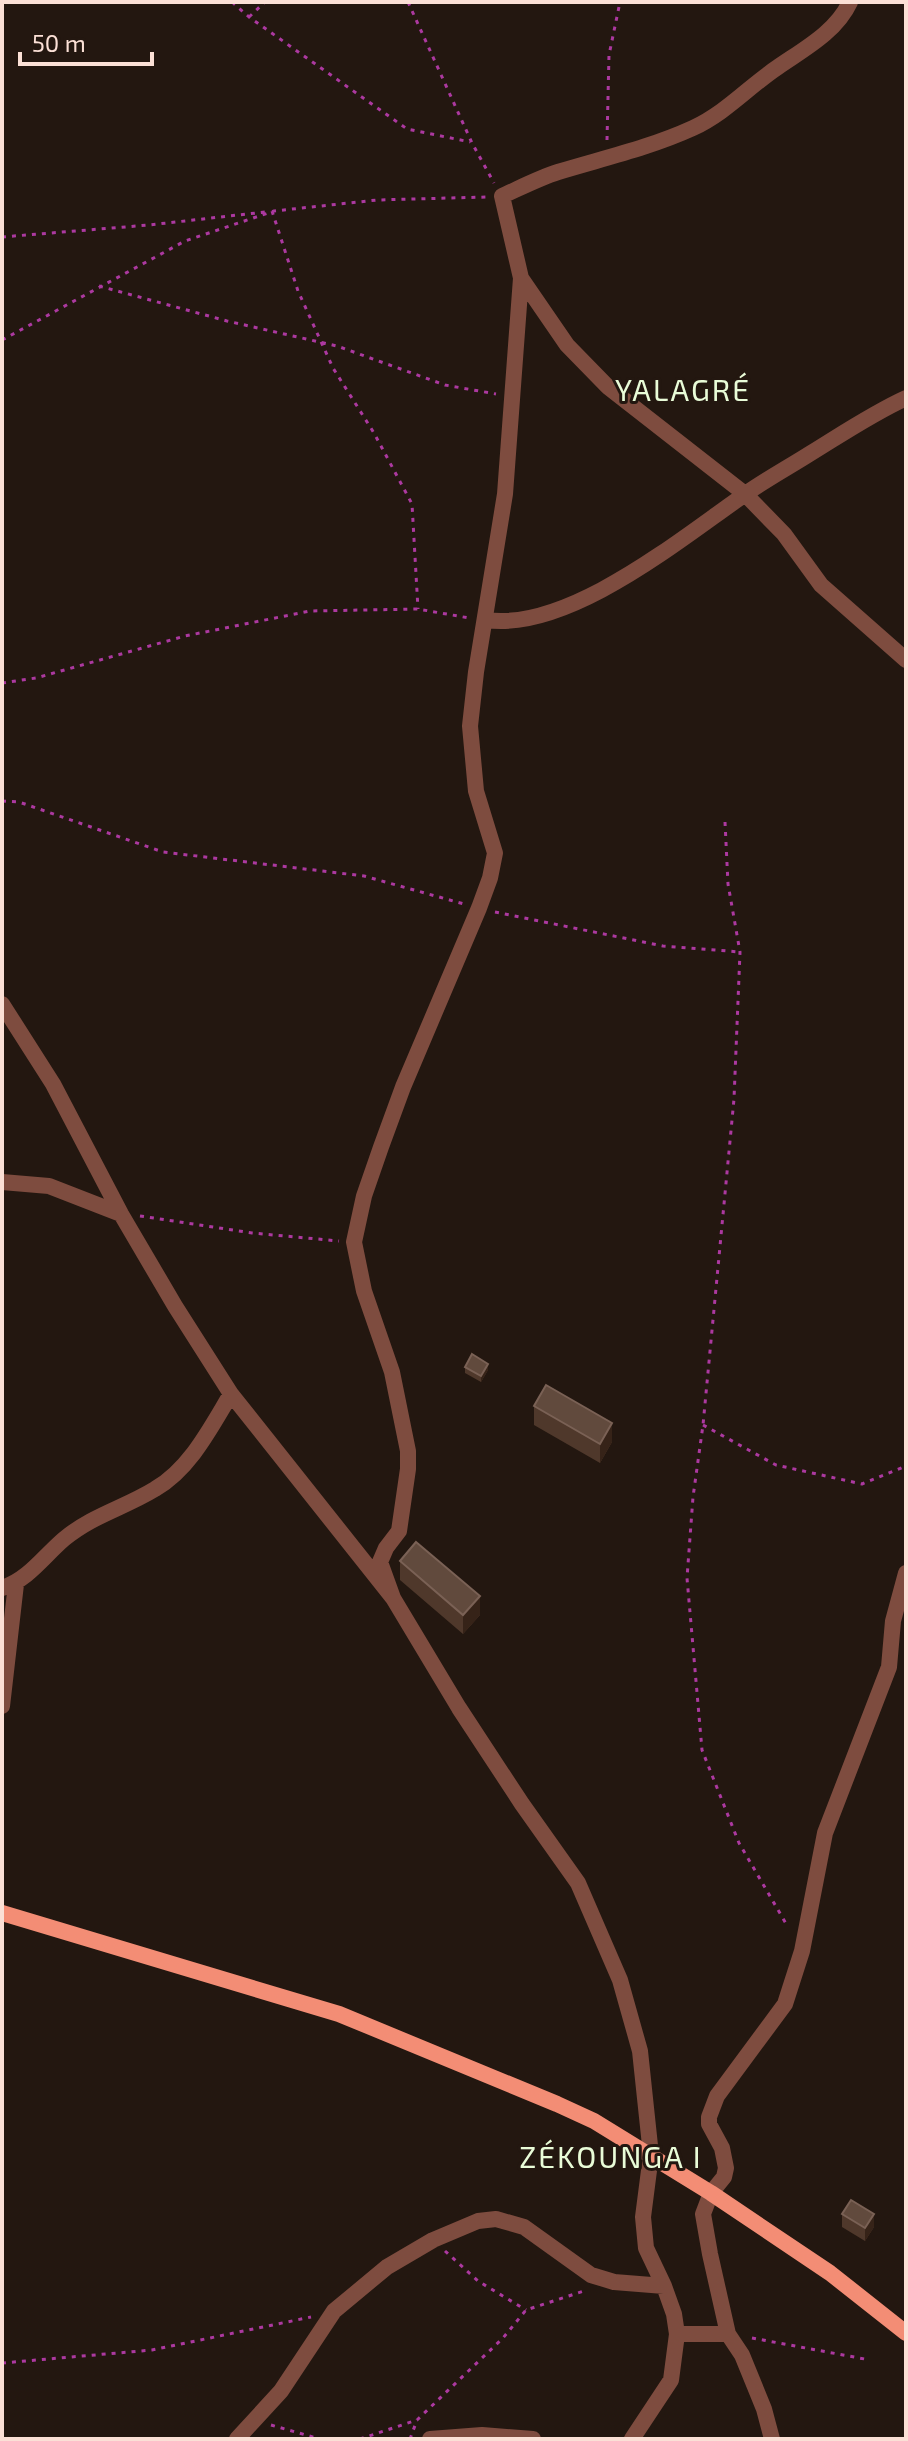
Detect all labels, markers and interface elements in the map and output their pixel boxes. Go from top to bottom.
scale bar [20,16,152,66]
text: 50 m [32,28,86,57]
district label: YALAGRÉ [615,371,751,407]
district label: ZÉKOUNGA I [519,2138,703,2174]

